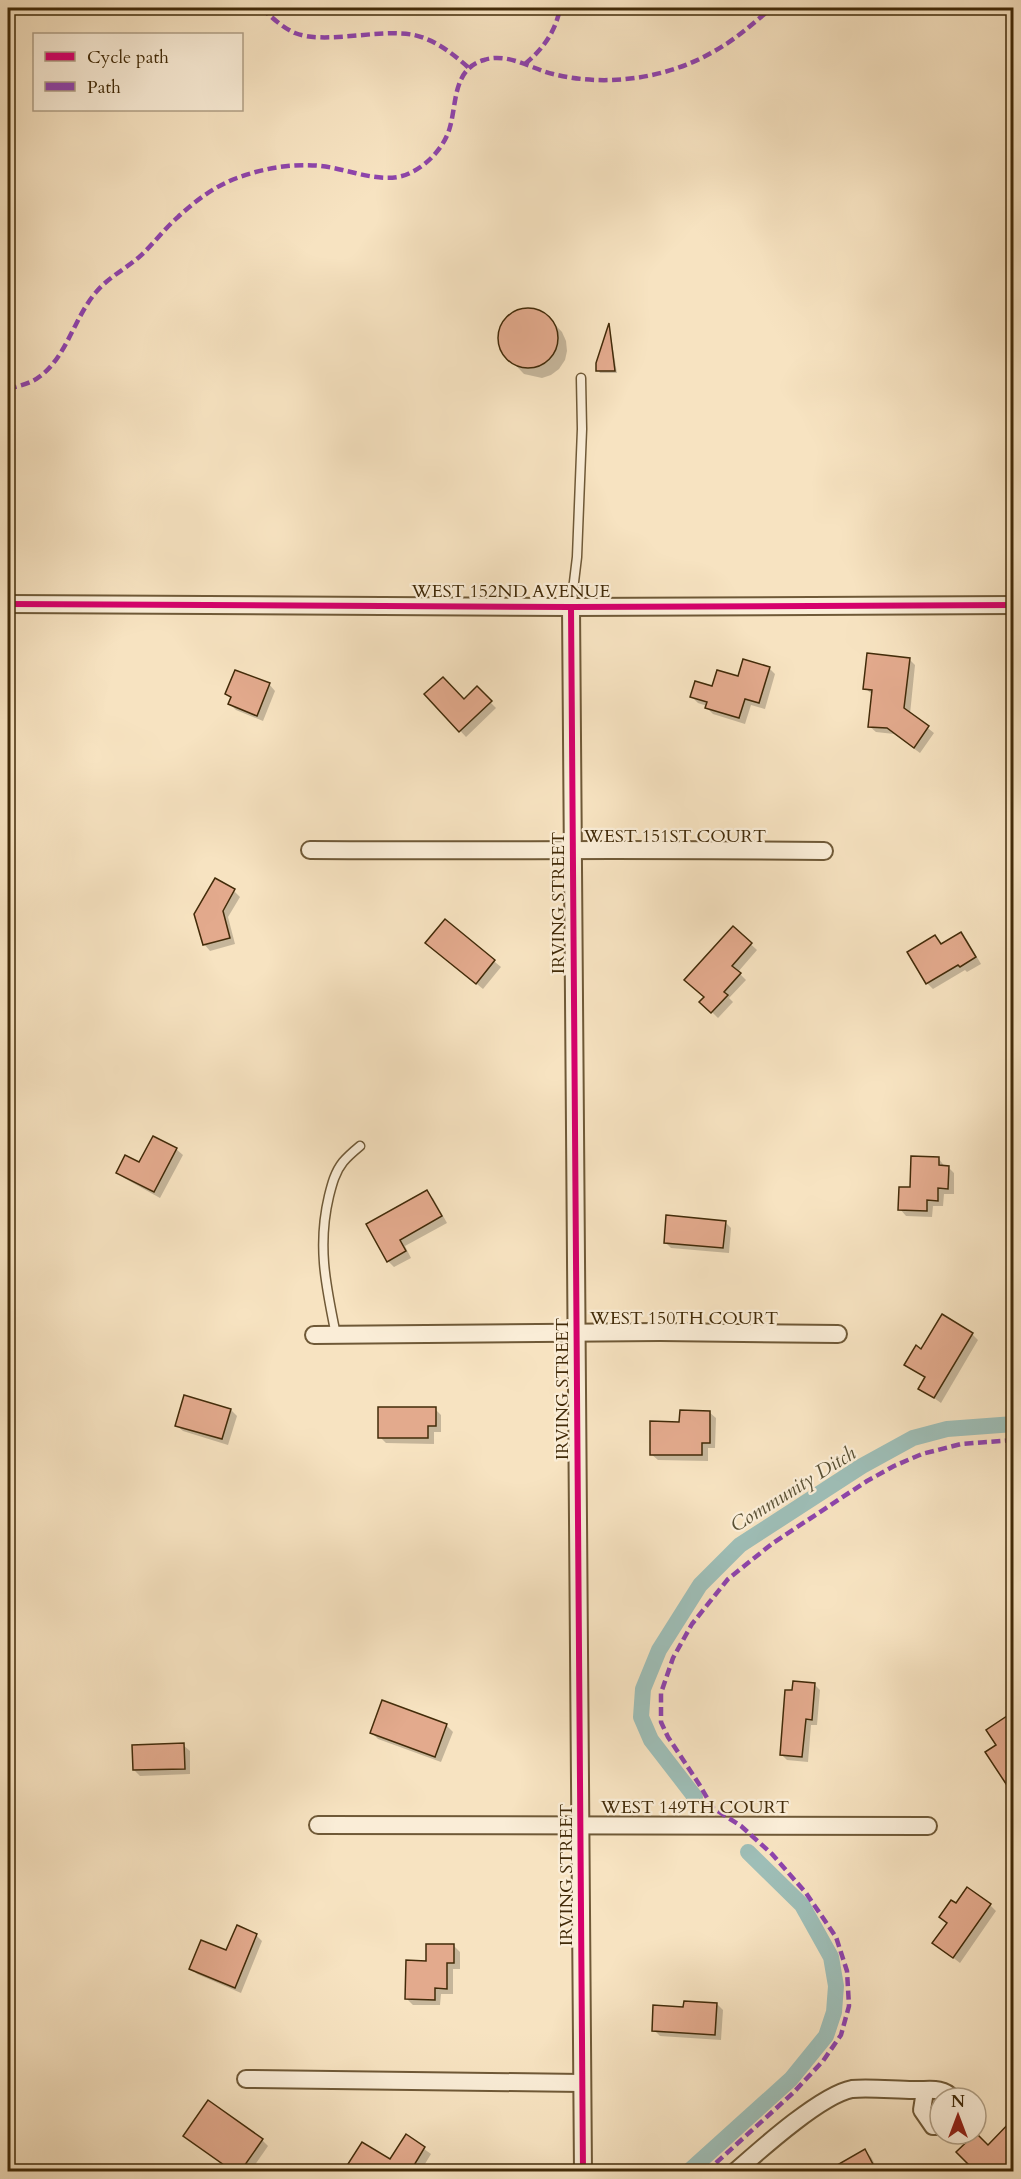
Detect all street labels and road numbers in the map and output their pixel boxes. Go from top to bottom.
street label: WEST 152ND AVENUE [411,579,610,604]
street label: WEST 151ST COURT [583,824,766,849]
street label: IRVING STREET [546,832,571,974]
street label: WEST 150TH COURT [589,1306,778,1331]
street label: IRVING STREET [550,1318,575,1460]
street label: WEST 149TH COURT [600,1795,789,1820]
street label: IRVING STREET [554,1804,579,1946]

